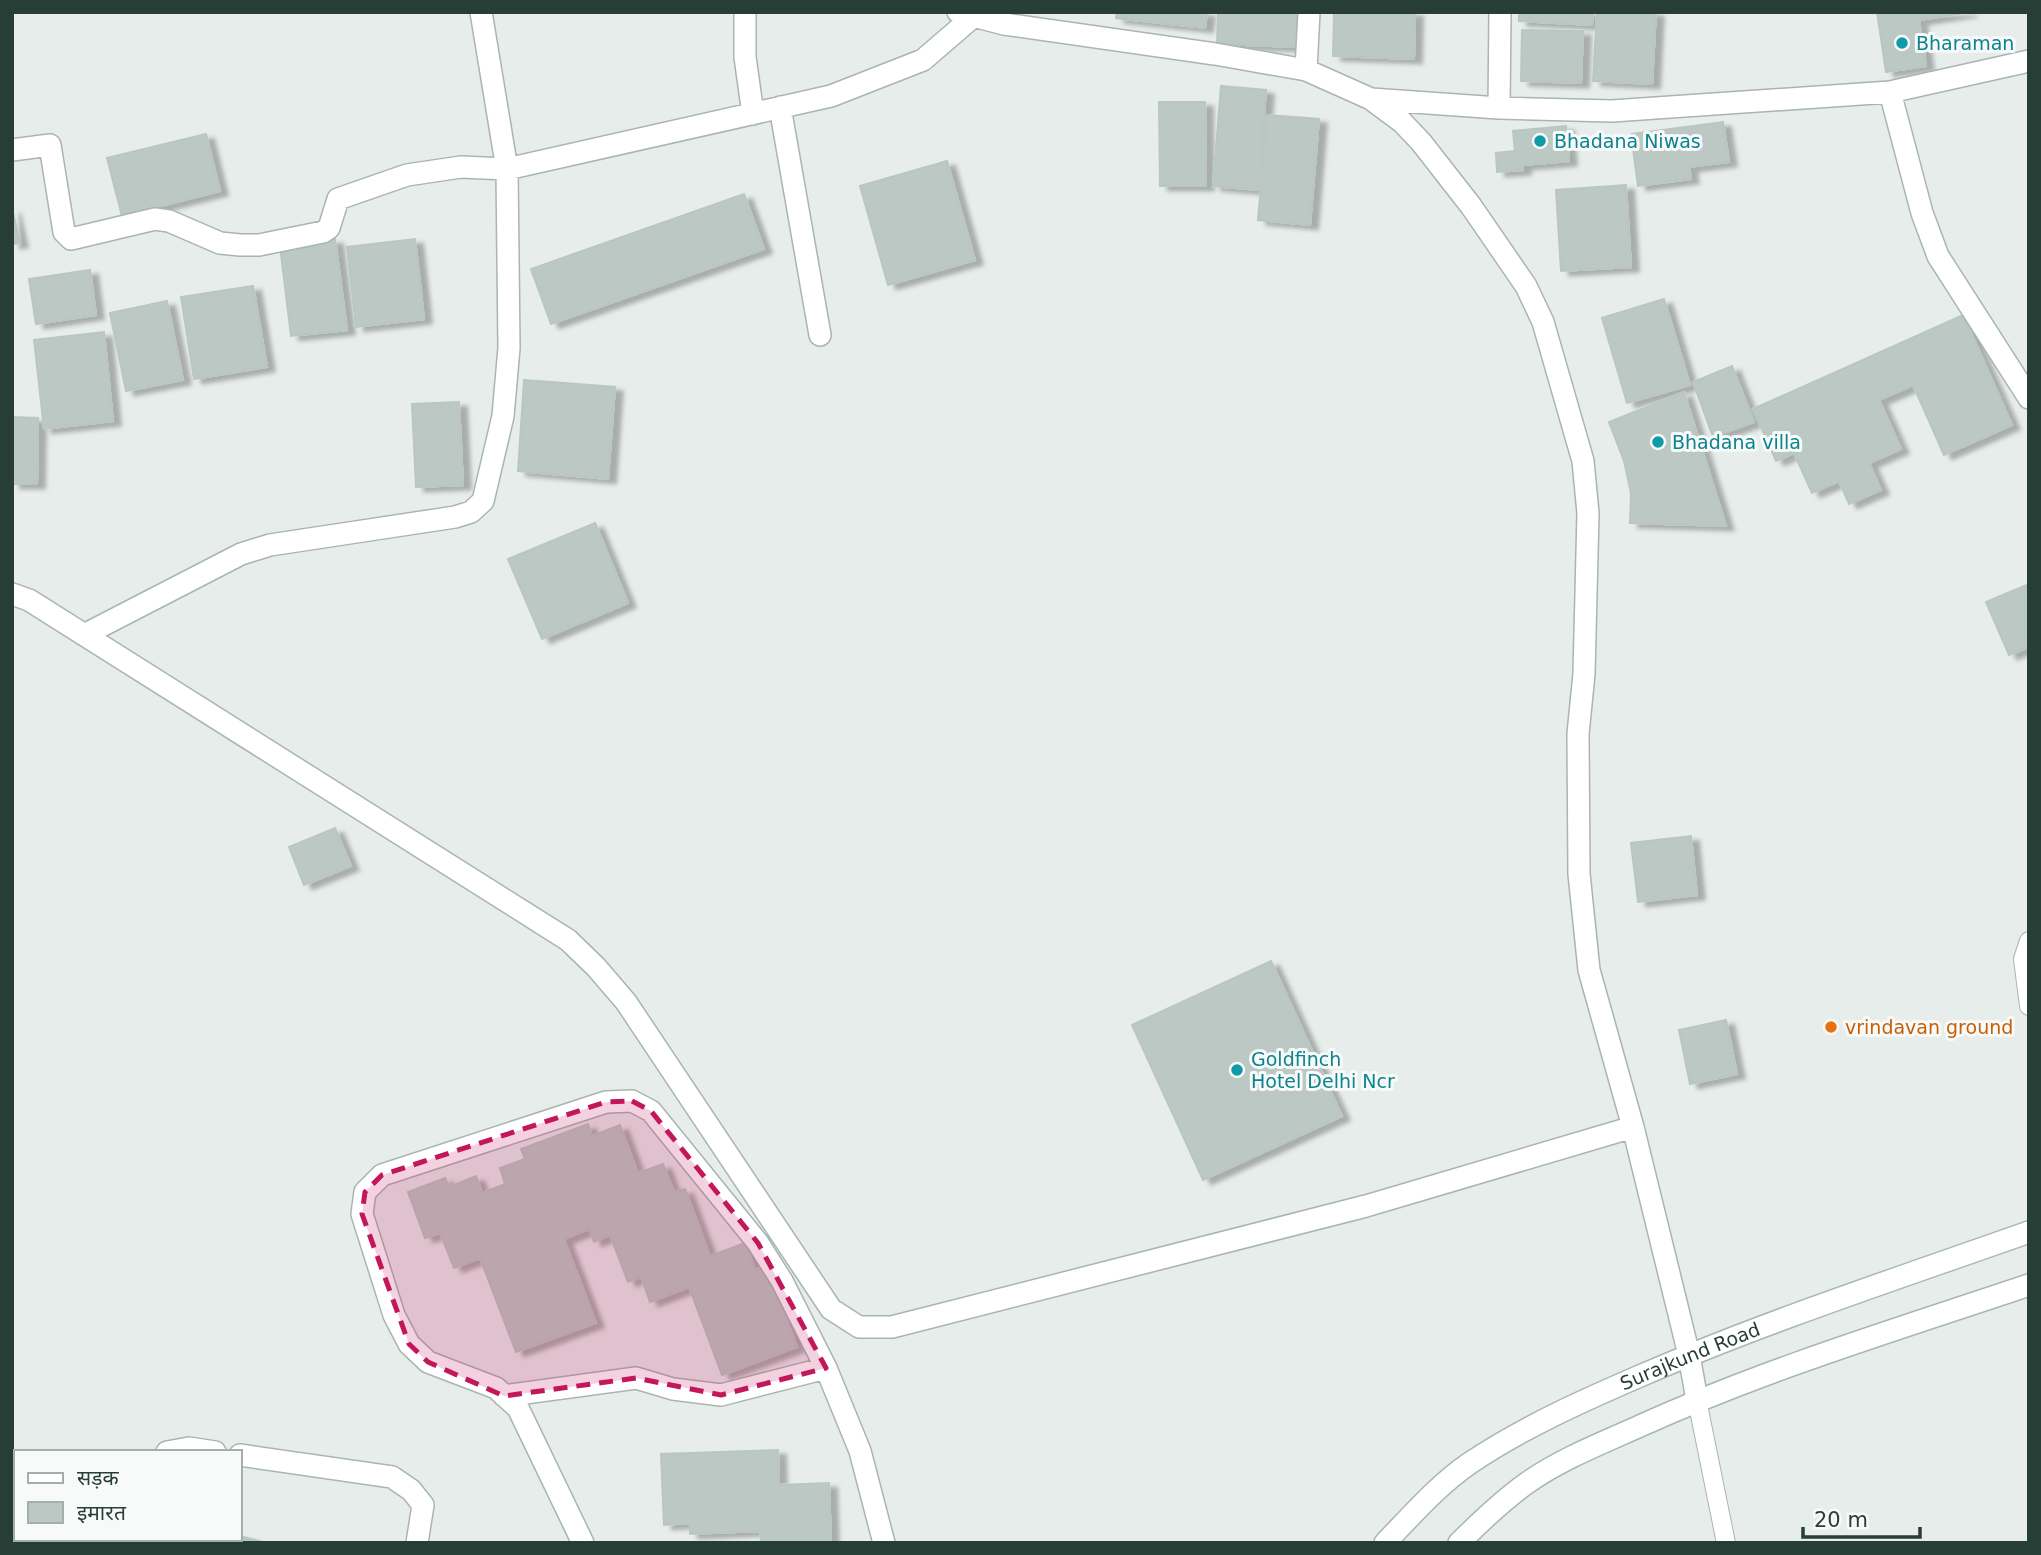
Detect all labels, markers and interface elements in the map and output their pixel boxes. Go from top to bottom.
place label: Bharaman [1916,32,2014,54]
marker: Bharaman [1894,35,1910,51]
place label: Bhadana Niwas [1554,130,1701,152]
marker: Bhadana Niwas [1532,133,1548,149]
place label: Bhadana villa [1672,431,1801,453]
marker: Bhadana villa [1650,434,1666,450]
place label: vrindavan ground [1845,1016,2013,1038]
marker: vrindavan ground [1823,1019,1839,1035]
place label: Goldfinch Hotel Delhi Ncr [1251,1048,1395,1092]
marker: Goldfinch Hotel Delhi Ncr [1229,1062,1245,1078]
street label: Surajkund Road [1617,1318,1763,1394]
legend [14,1450,242,1541]
text: सड़क [77,1466,119,1490]
scale bar [1803,1496,1920,1540]
text: इमारत [77,1501,127,1525]
text: 20 m [1814,1508,1868,1532]

